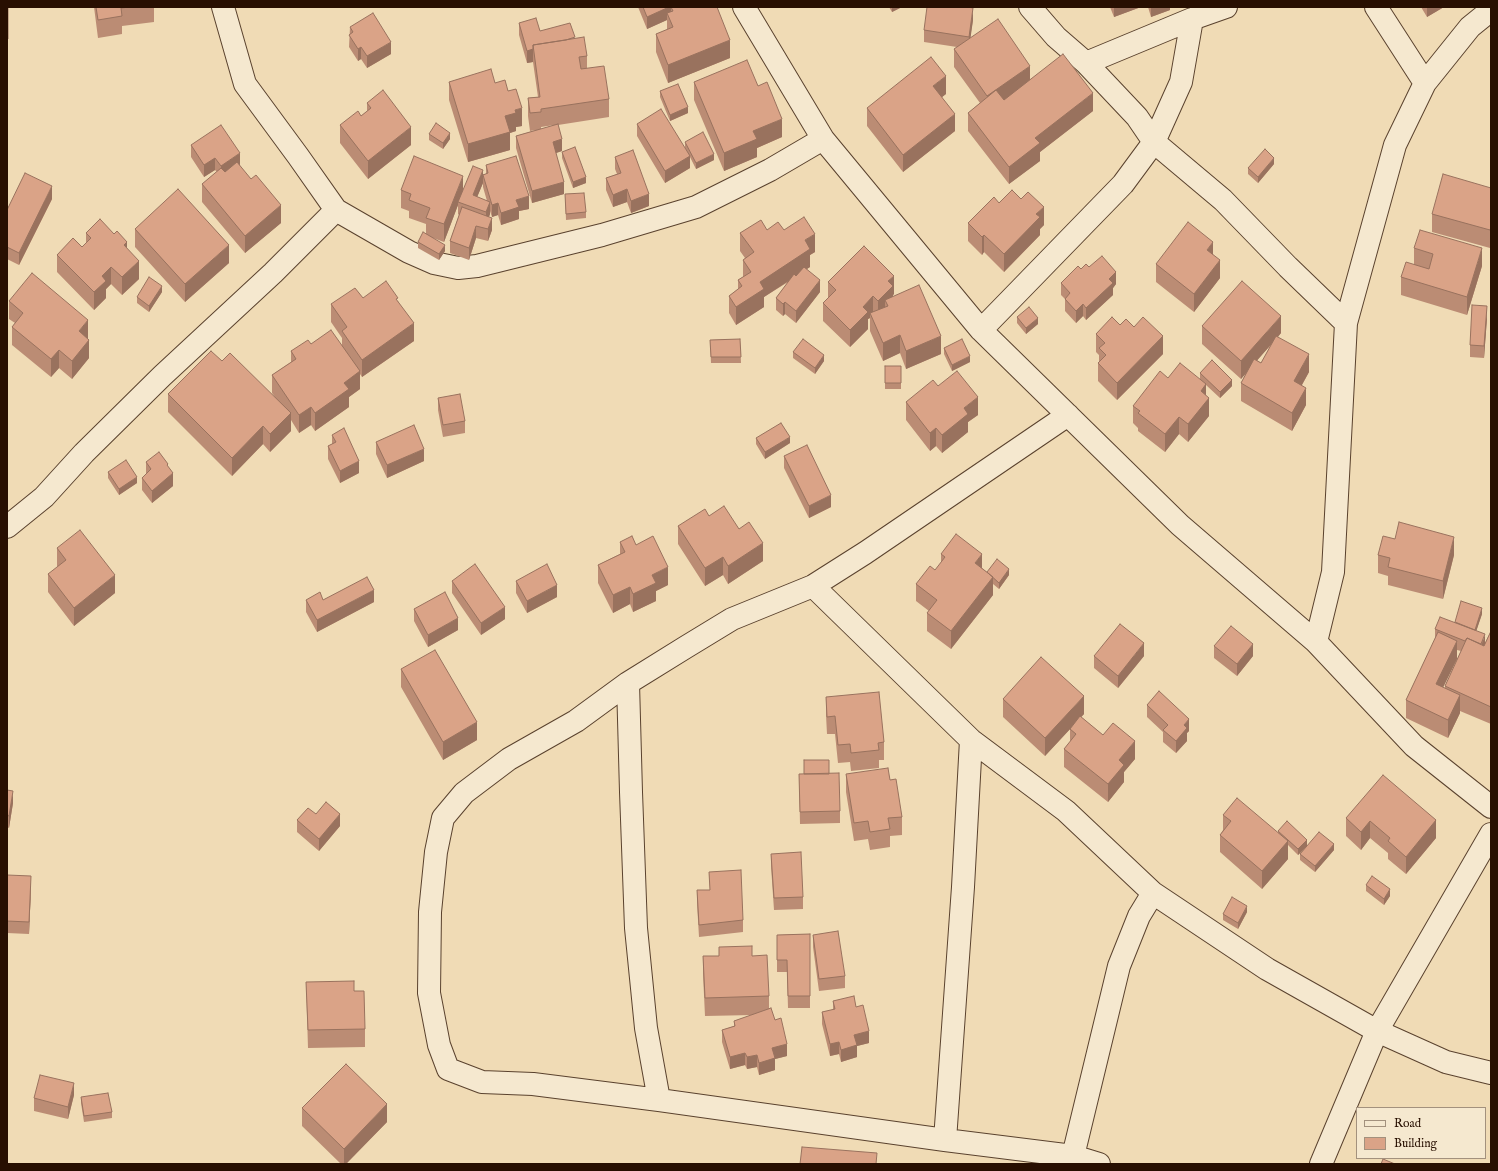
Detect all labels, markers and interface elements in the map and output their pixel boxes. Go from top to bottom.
legend [1356,1107,1486,1159]
text: Road [1394,1116,1421,1131]
text: Building [1394,1136,1437,1151]

